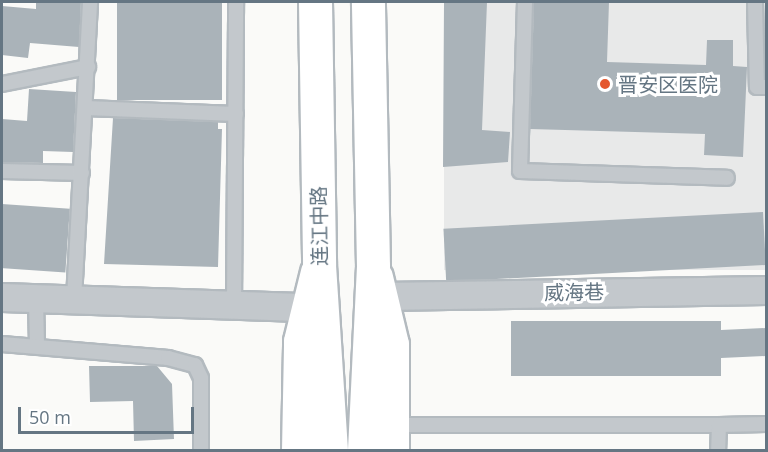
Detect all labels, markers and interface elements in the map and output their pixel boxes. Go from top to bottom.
place label: 晋安区医院 [618,72,718,96]
marker: 晋安区医院 [596,75,614,93]
street label: 连江中路 [306,186,332,266]
street label: 威海巷 [544,279,604,305]
scale bar [21,395,196,433]
text: 50 m [29,405,71,429]

